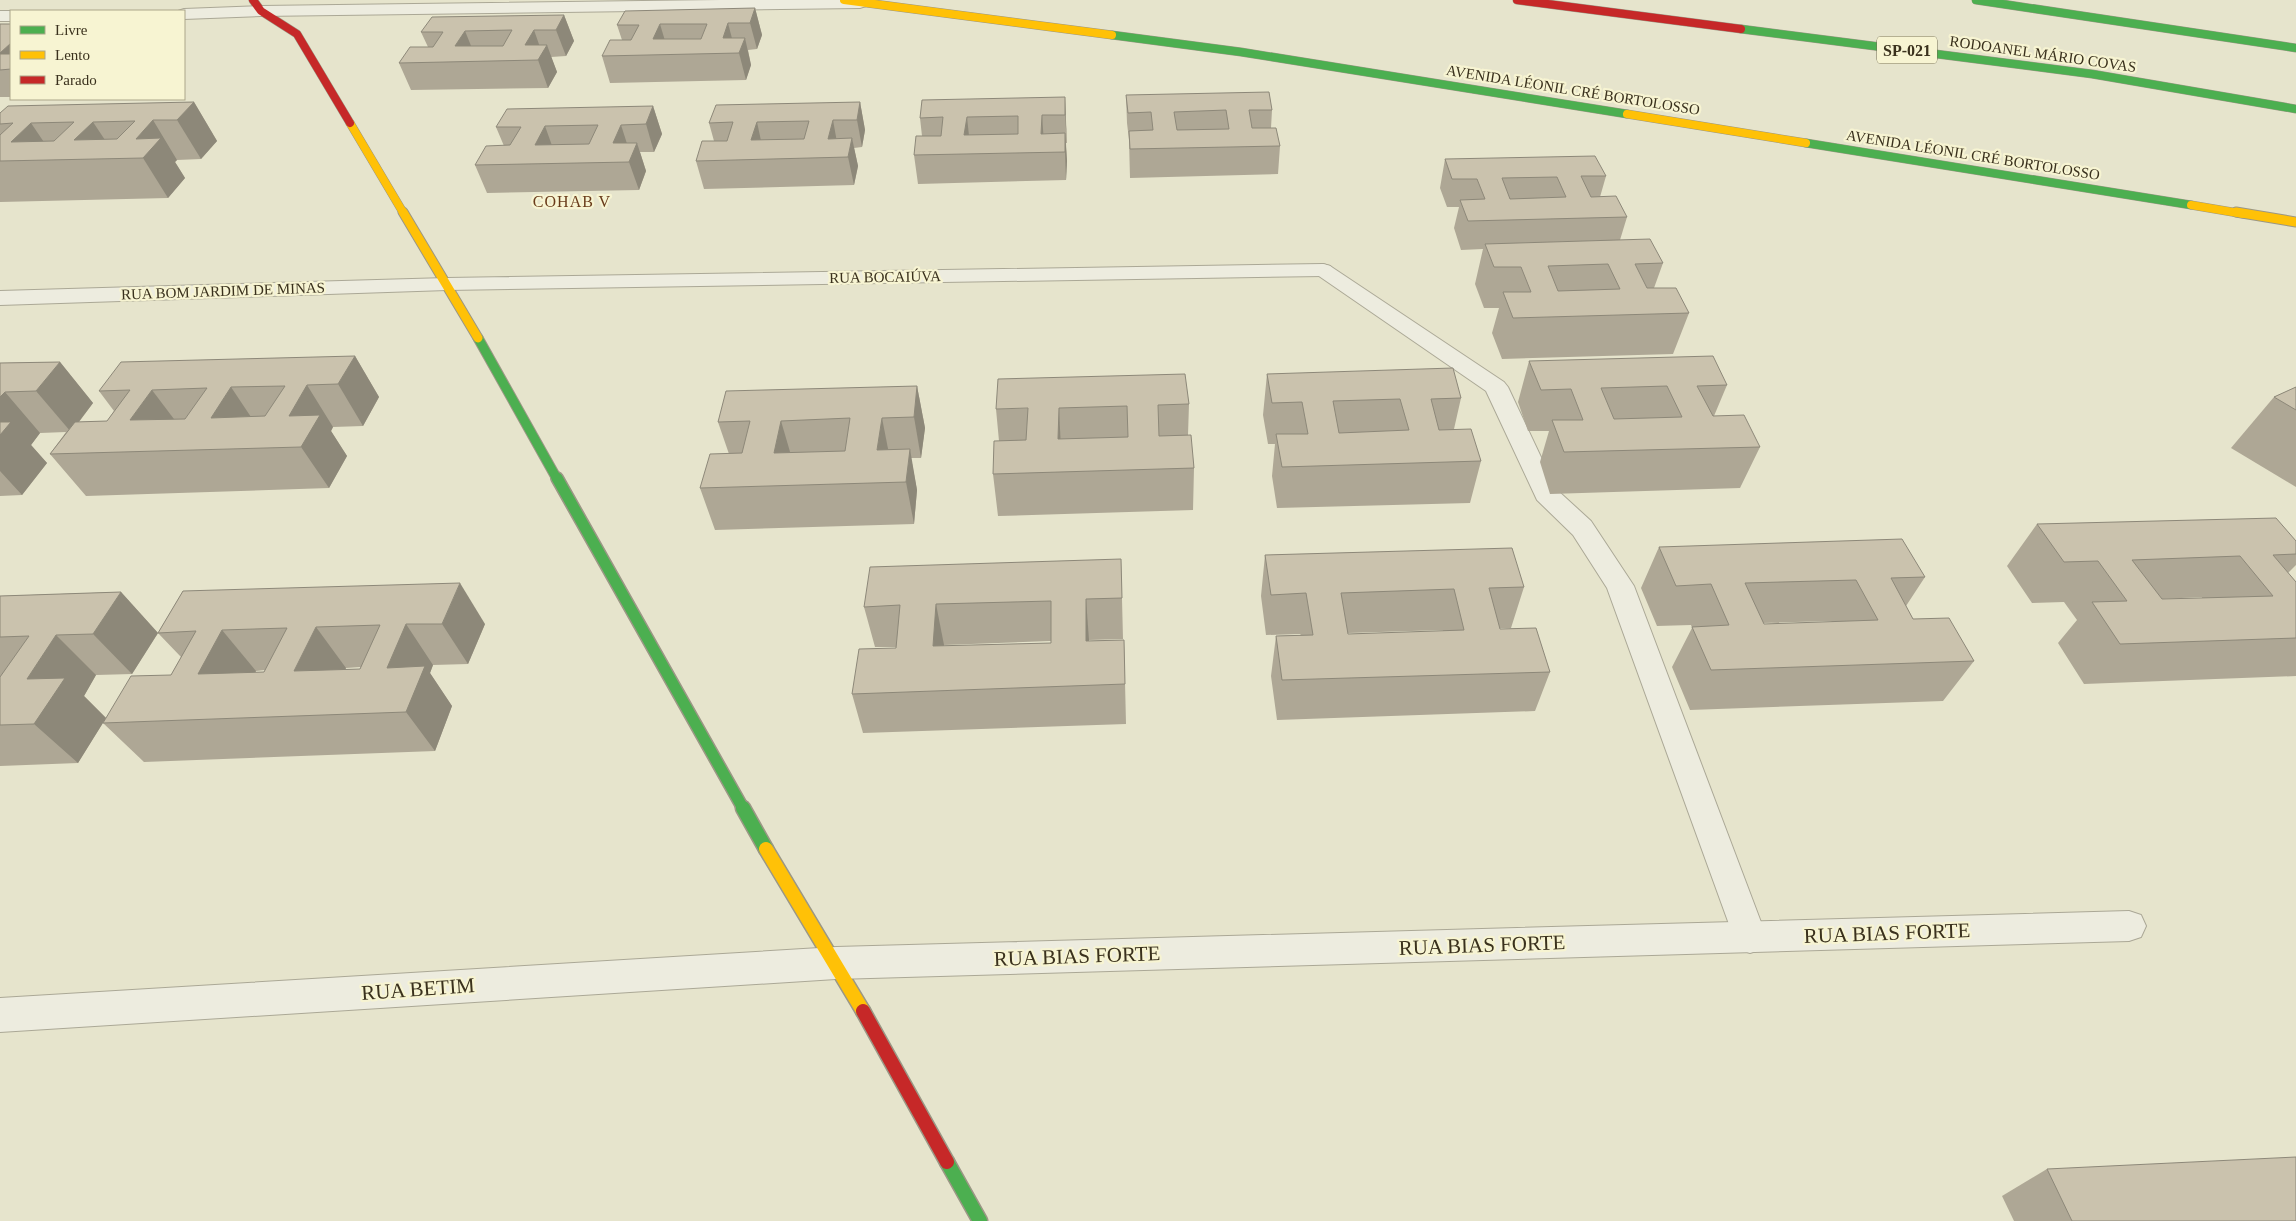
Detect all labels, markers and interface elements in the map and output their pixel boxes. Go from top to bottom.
legend [10,10,185,100]
text: Livre [55,22,88,38]
street label: RODOANEL MÁRIO COVAS [1949,33,2137,75]
road number: SP-021 [1877,36,1937,64]
text: Lento [55,47,90,63]
street label: AVENIDA LÉONIL CRÉ BORTOLOSSO [1445,62,1701,118]
text: Parado [55,72,97,88]
street label: AVENIDA LÉONIL CRÉ BORTOLOSSO [1845,127,2101,183]
district label: COHAB V [533,193,611,210]
street label: RUA BOCAIÚVA [829,268,941,286]
street label: RUA BOM JARDIM DE MINAS [121,279,325,303]
street label: RUA BIAS FORTE [1803,918,1971,948]
street label: RUA BIAS FORTE [1398,930,1566,960]
street label: RUA BIAS FORTE [993,941,1161,971]
street label: RUA BETIM [360,973,476,1005]

